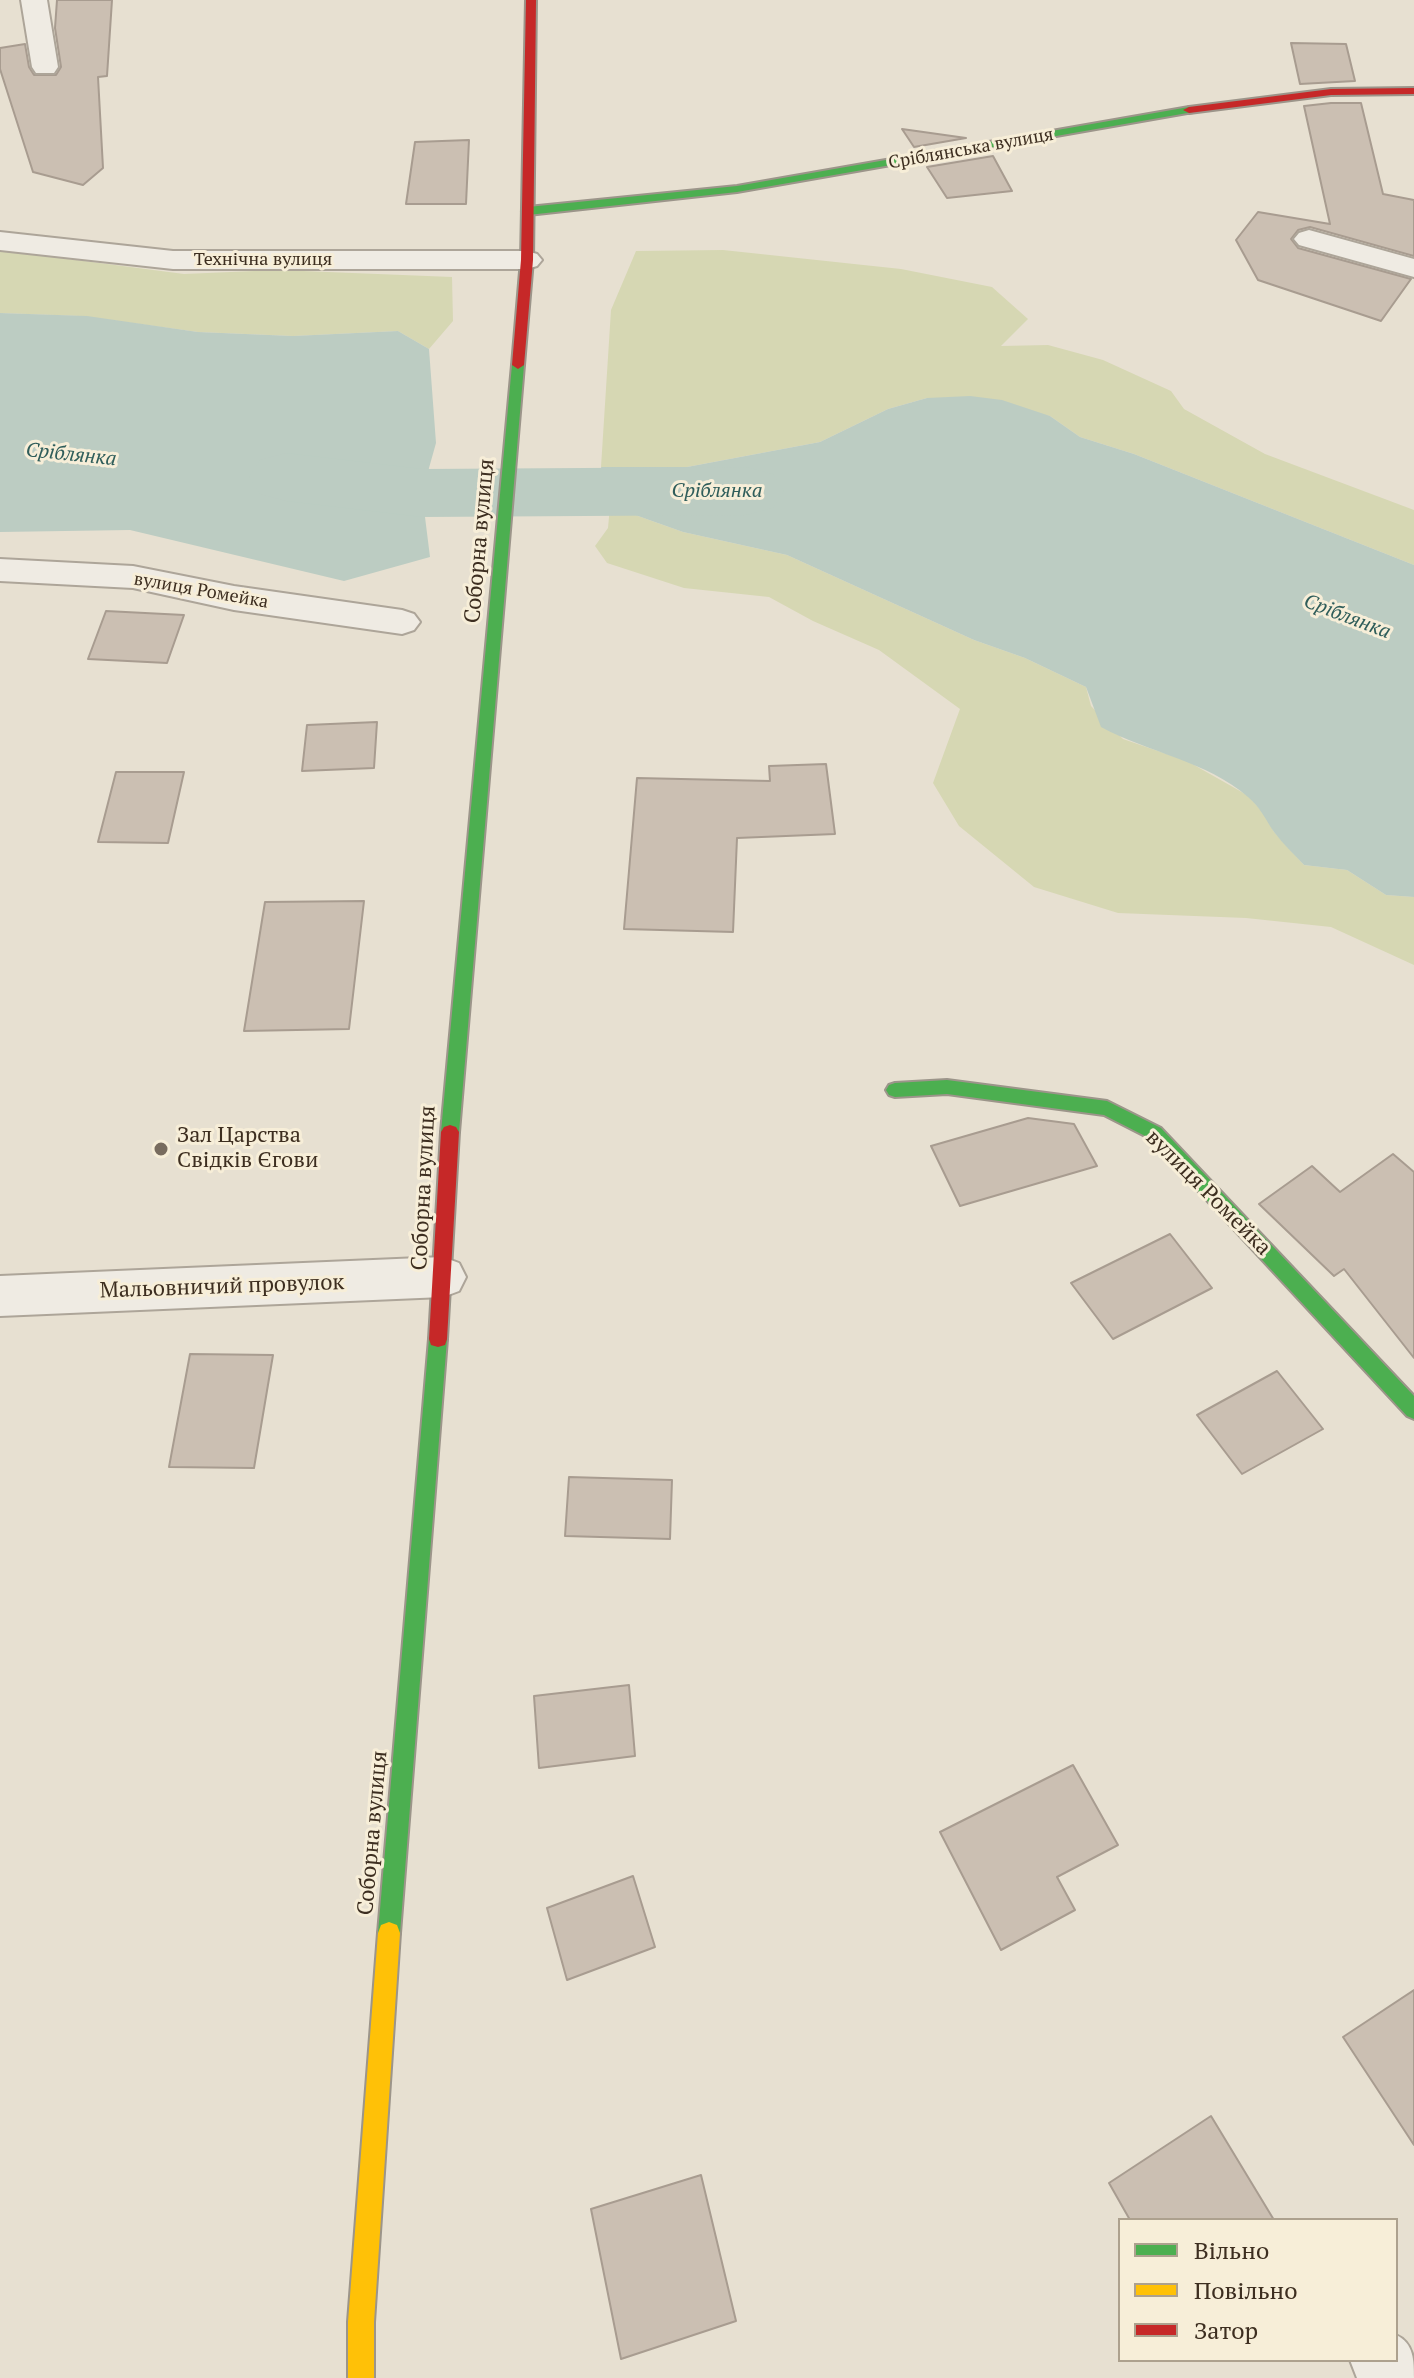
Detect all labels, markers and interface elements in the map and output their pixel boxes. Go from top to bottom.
street label: Сріблянська вулиця [887,124,1055,174]
street label: Технічна вулиця [194,249,332,271]
water label: Сріблянка [24,438,118,472]
street label: Соборна вулиця [460,458,500,624]
water label: Сріблянка [671,479,763,503]
street label: вулиця Ромейка [132,569,270,613]
water label: Сріблянка [1300,589,1394,645]
street label: Соборна вулиця [406,1105,442,1271]
place label: Зал Царства Свідків Єгови [177,1123,318,1174]
street label: вулиця Ромейка [1140,1125,1276,1261]
marker: Зал Царства Свідків Єгови [152,1140,170,1158]
street label: Мальовничий провулок [99,1270,345,1304]
street label: Соборна вулиця [353,1750,393,1916]
legend [1118,2218,1398,2362]
text: Вільно [1194,2234,1269,2266]
text: Повільно [1194,2274,1298,2306]
text: Затор [1194,2314,1258,2346]

